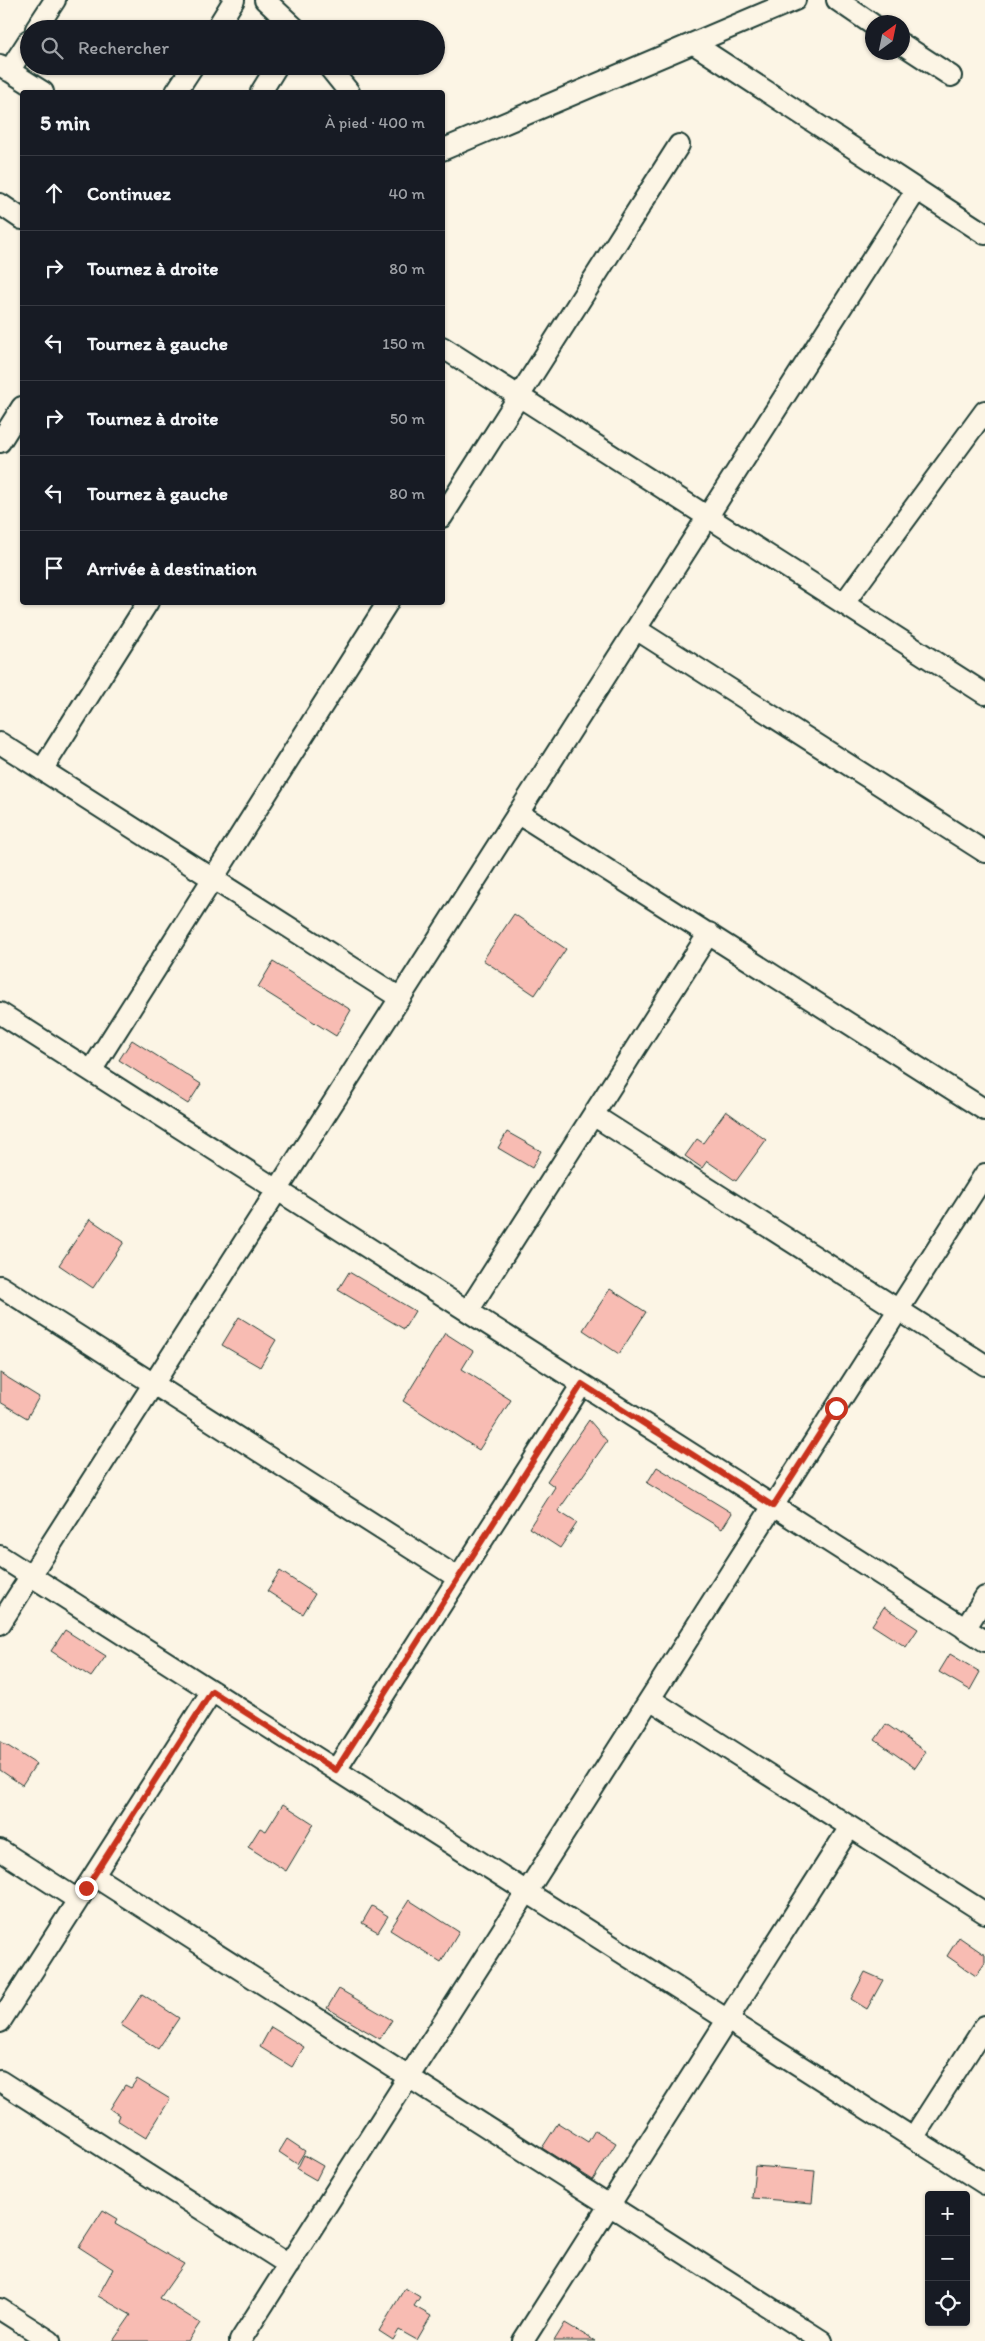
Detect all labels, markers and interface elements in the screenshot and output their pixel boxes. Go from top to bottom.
north arrow [865,15,910,60]
search box [20,20,445,75]
icon: search [38,34,66,62]
text: Rechercher [78,36,169,59]
text: 5 min [40,110,90,135]
text: À pied · 400 m [325,113,425,132]
icon: ahead [40,179,68,207]
text: Continuez [87,182,171,205]
text: 40 m [388,184,425,203]
icon: right [40,254,68,282]
text: Tournez à droite [87,257,219,280]
text: 80 m [389,259,425,278]
icon: left [40,329,68,357]
text: Tournez à gauche [87,332,228,355]
text: 150 m [382,334,425,353]
icon: right [40,404,68,432]
text: Tournez à droite [87,407,219,430]
text: 50 m [390,409,425,428]
icon: left [40,479,68,507]
text: Tournez à gauche [87,482,228,505]
text: 80 m [389,484,425,503]
icon: arrive [40,554,68,582]
text: Arrivée à destination [87,557,257,580]
route start [825,1397,848,1420]
route end [75,1877,98,1900]
map controls [925,2191,970,2326]
button: + [925,2191,970,2236]
button: − [925,2236,970,2281]
button: locate [925,2281,970,2326]

